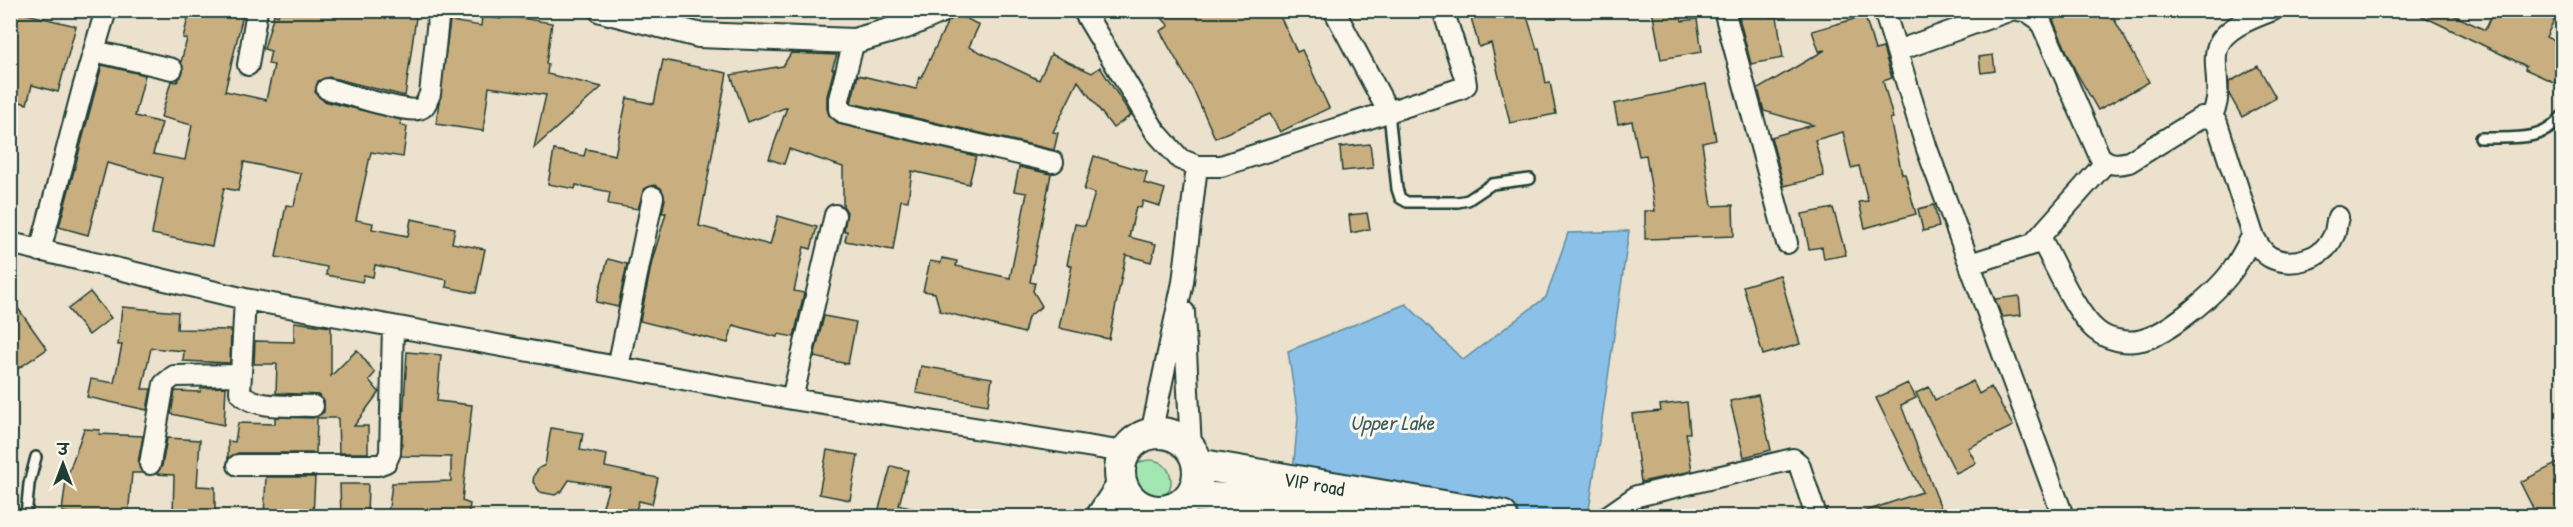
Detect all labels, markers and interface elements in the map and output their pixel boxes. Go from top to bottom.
water label: Upper Lake [1350,408,1436,437]
north arrow [33,434,93,494]
text: उ [56,438,70,460]
street label: VIP road [1281,465,1347,502]

